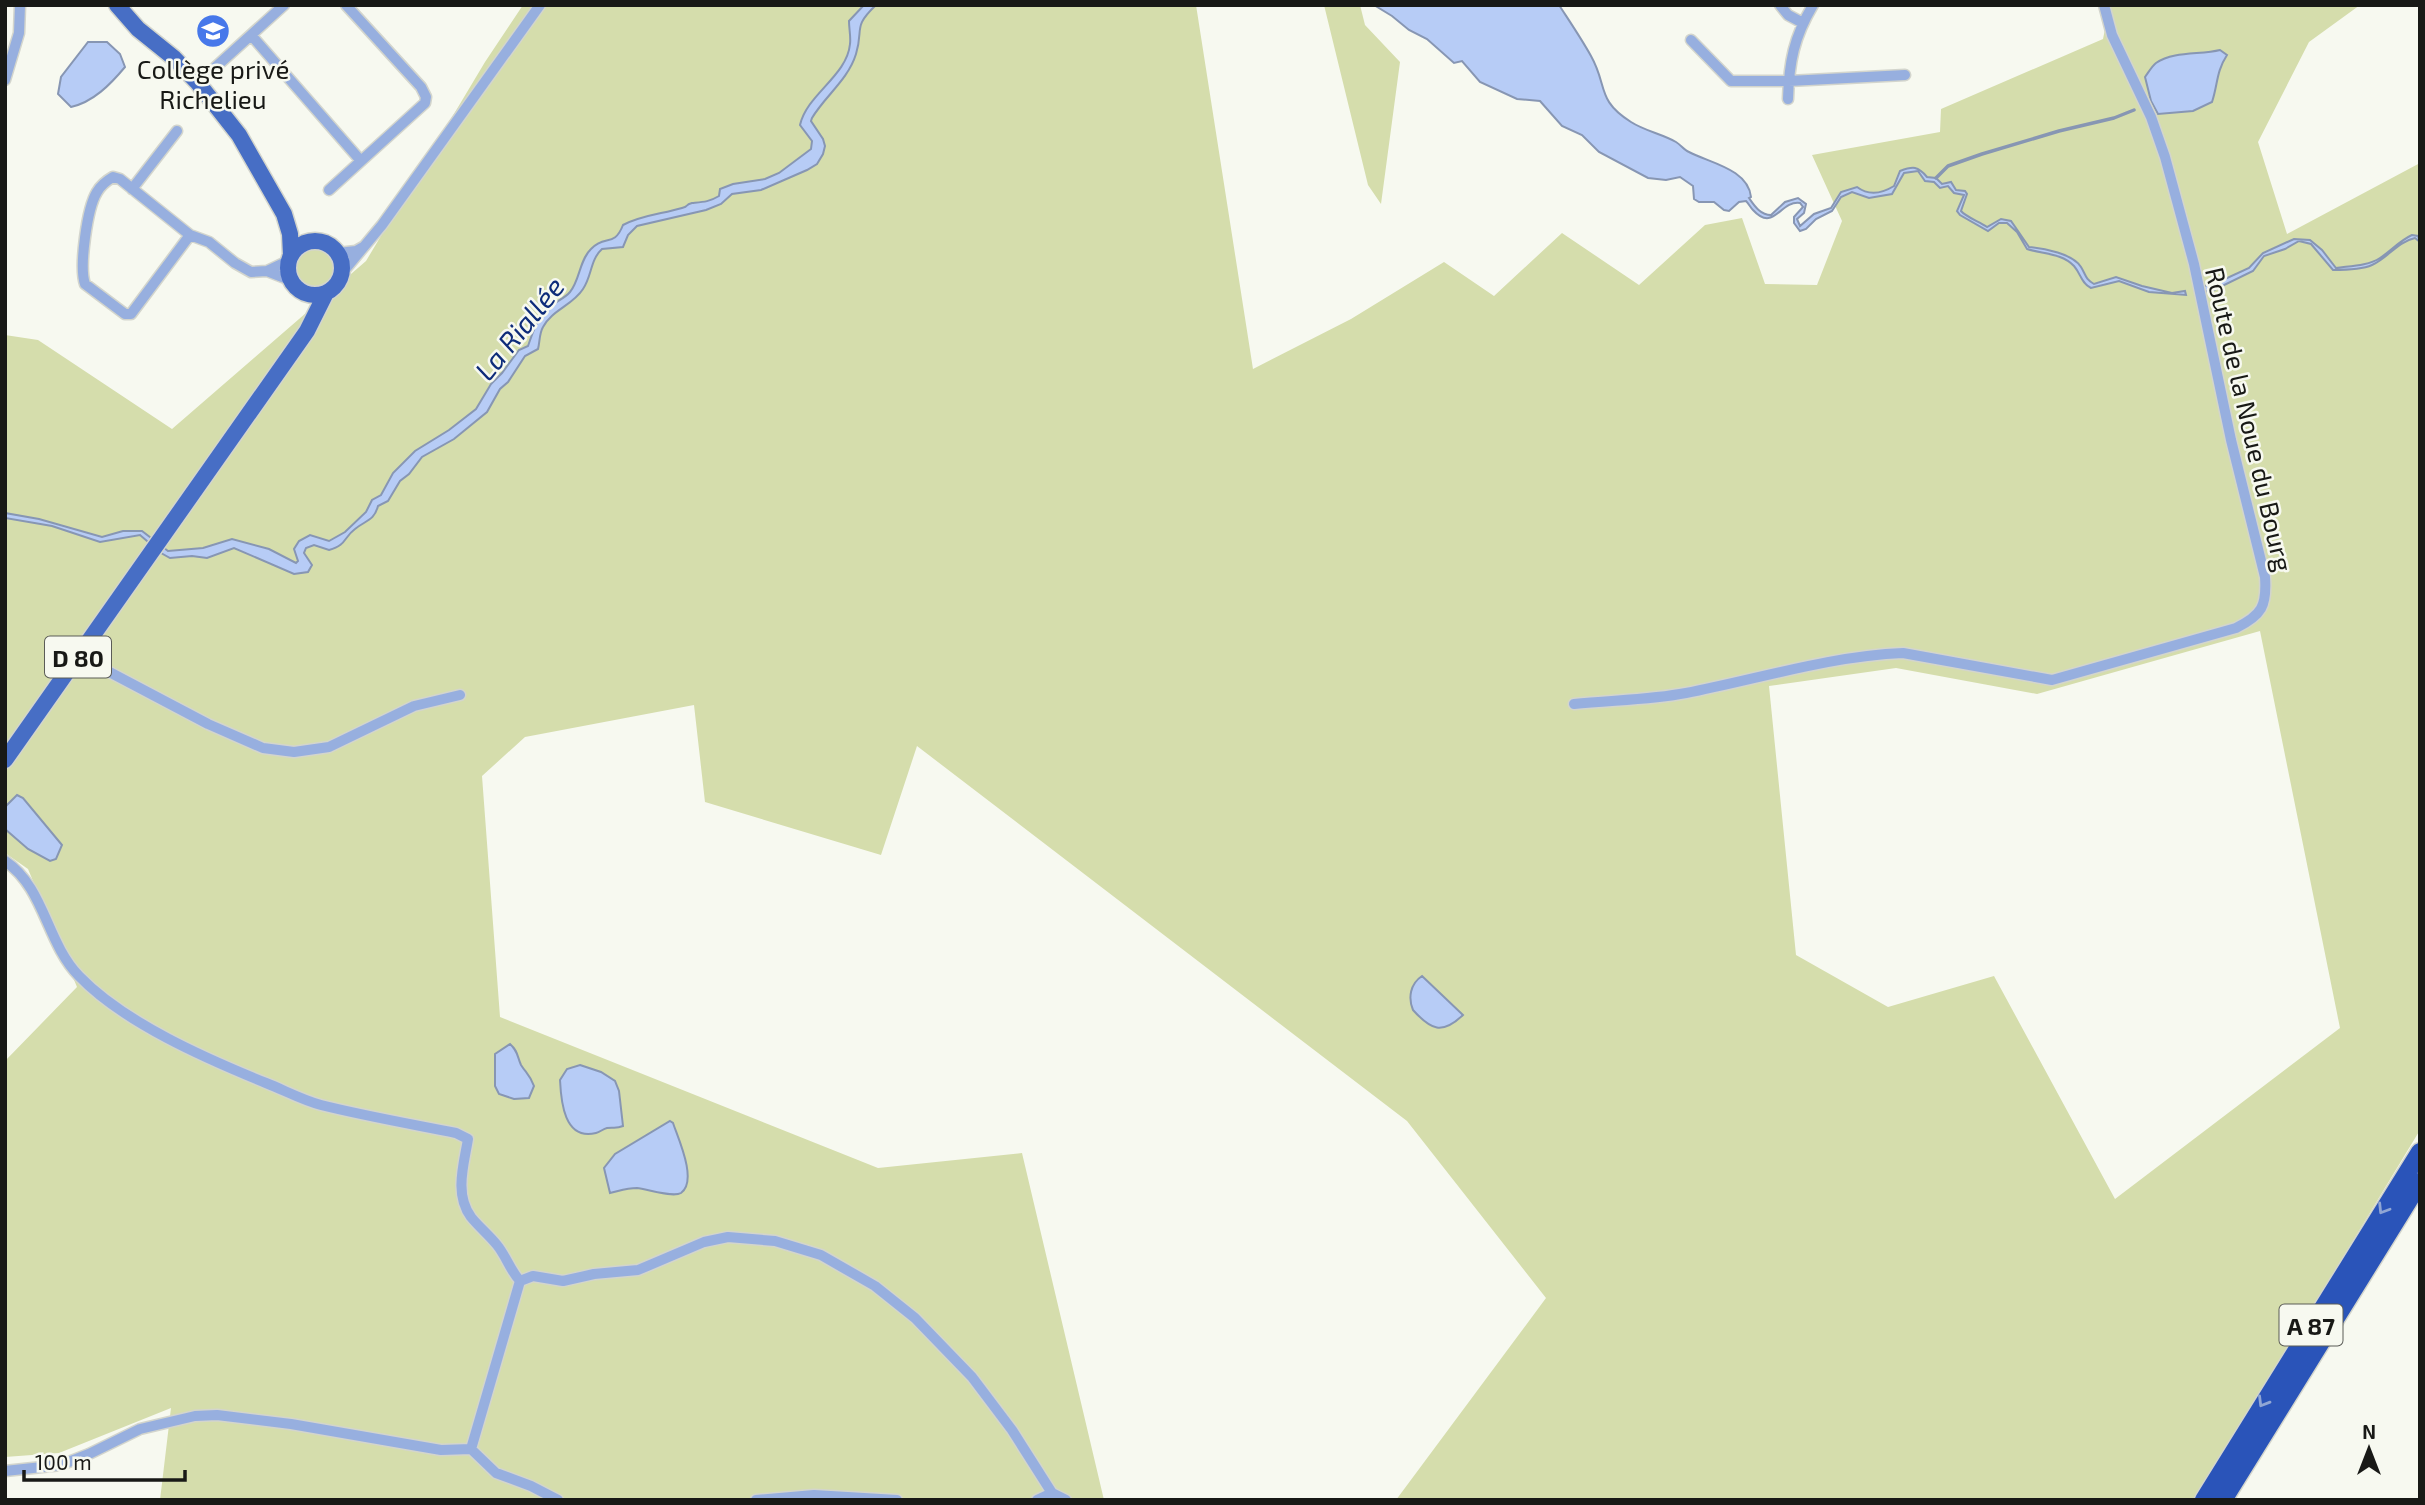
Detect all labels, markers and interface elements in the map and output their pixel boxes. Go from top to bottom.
school or university icon: Collège privé Richelieu [194,12,232,50]
place label: Collège privé Richelieu [137,53,289,114]
street label: Route de la Noue du Bourg [2200,264,2300,574]
water label: La Riallée [467,269,571,387]
road number: D 80 [45,636,111,678]
one-way arrow [2379,1202,2392,1215]
road number: A 87 [2280,1304,2342,1345]
one-way arrow [2258,1395,2271,1408]
north arrow [2334,1414,2404,1484]
text: N [2362,1420,2376,1443]
scale bar [24,1438,186,1482]
text: 100 m [35,1449,92,1474]

